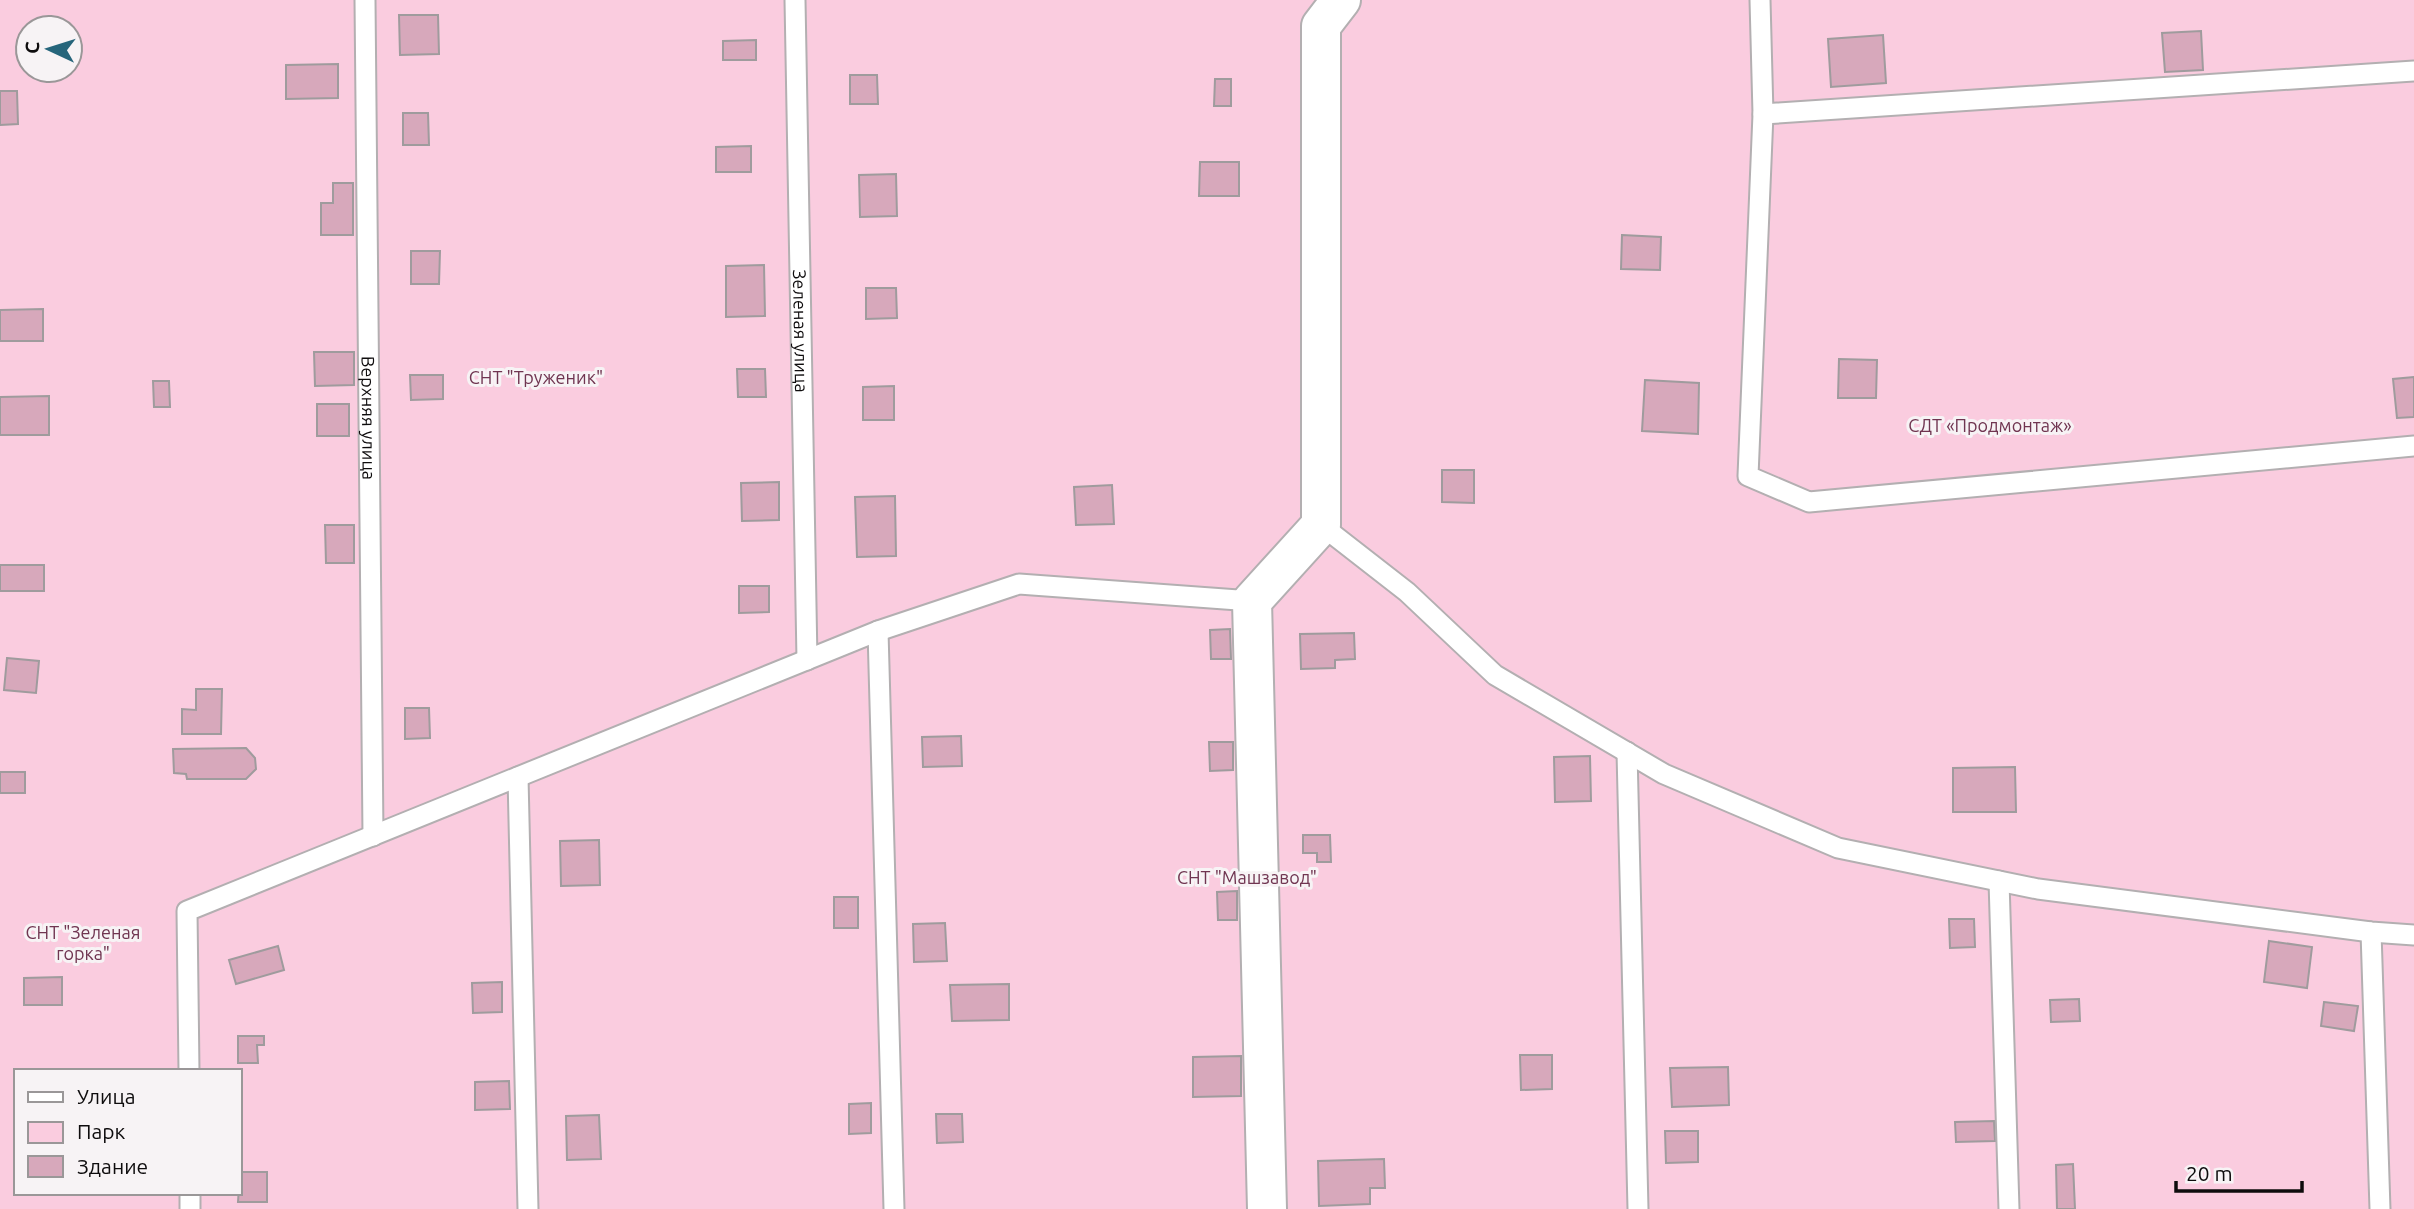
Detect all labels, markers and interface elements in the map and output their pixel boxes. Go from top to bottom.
north arrow [14,14,84,84]
text: С [21,41,43,55]
street label: Зеленая улица [790,269,812,393]
street label: Верхняя улица [358,356,380,480]
park label: СНТ "Труженик" [469,367,603,387]
park label: СДТ «Продмонтаж» [1908,415,2072,435]
park label: СНТ "Машзавод" [1177,867,1317,887]
park label: СНТ "Зеленая горка" [26,922,140,963]
legend [14,1069,242,1195]
text: Улица [77,1084,135,1108]
text: Парк [77,1119,126,1143]
scale bar [2176,1150,2302,1194]
text: Здание [77,1154,148,1178]
text: 20 m [2186,1161,2233,1185]

